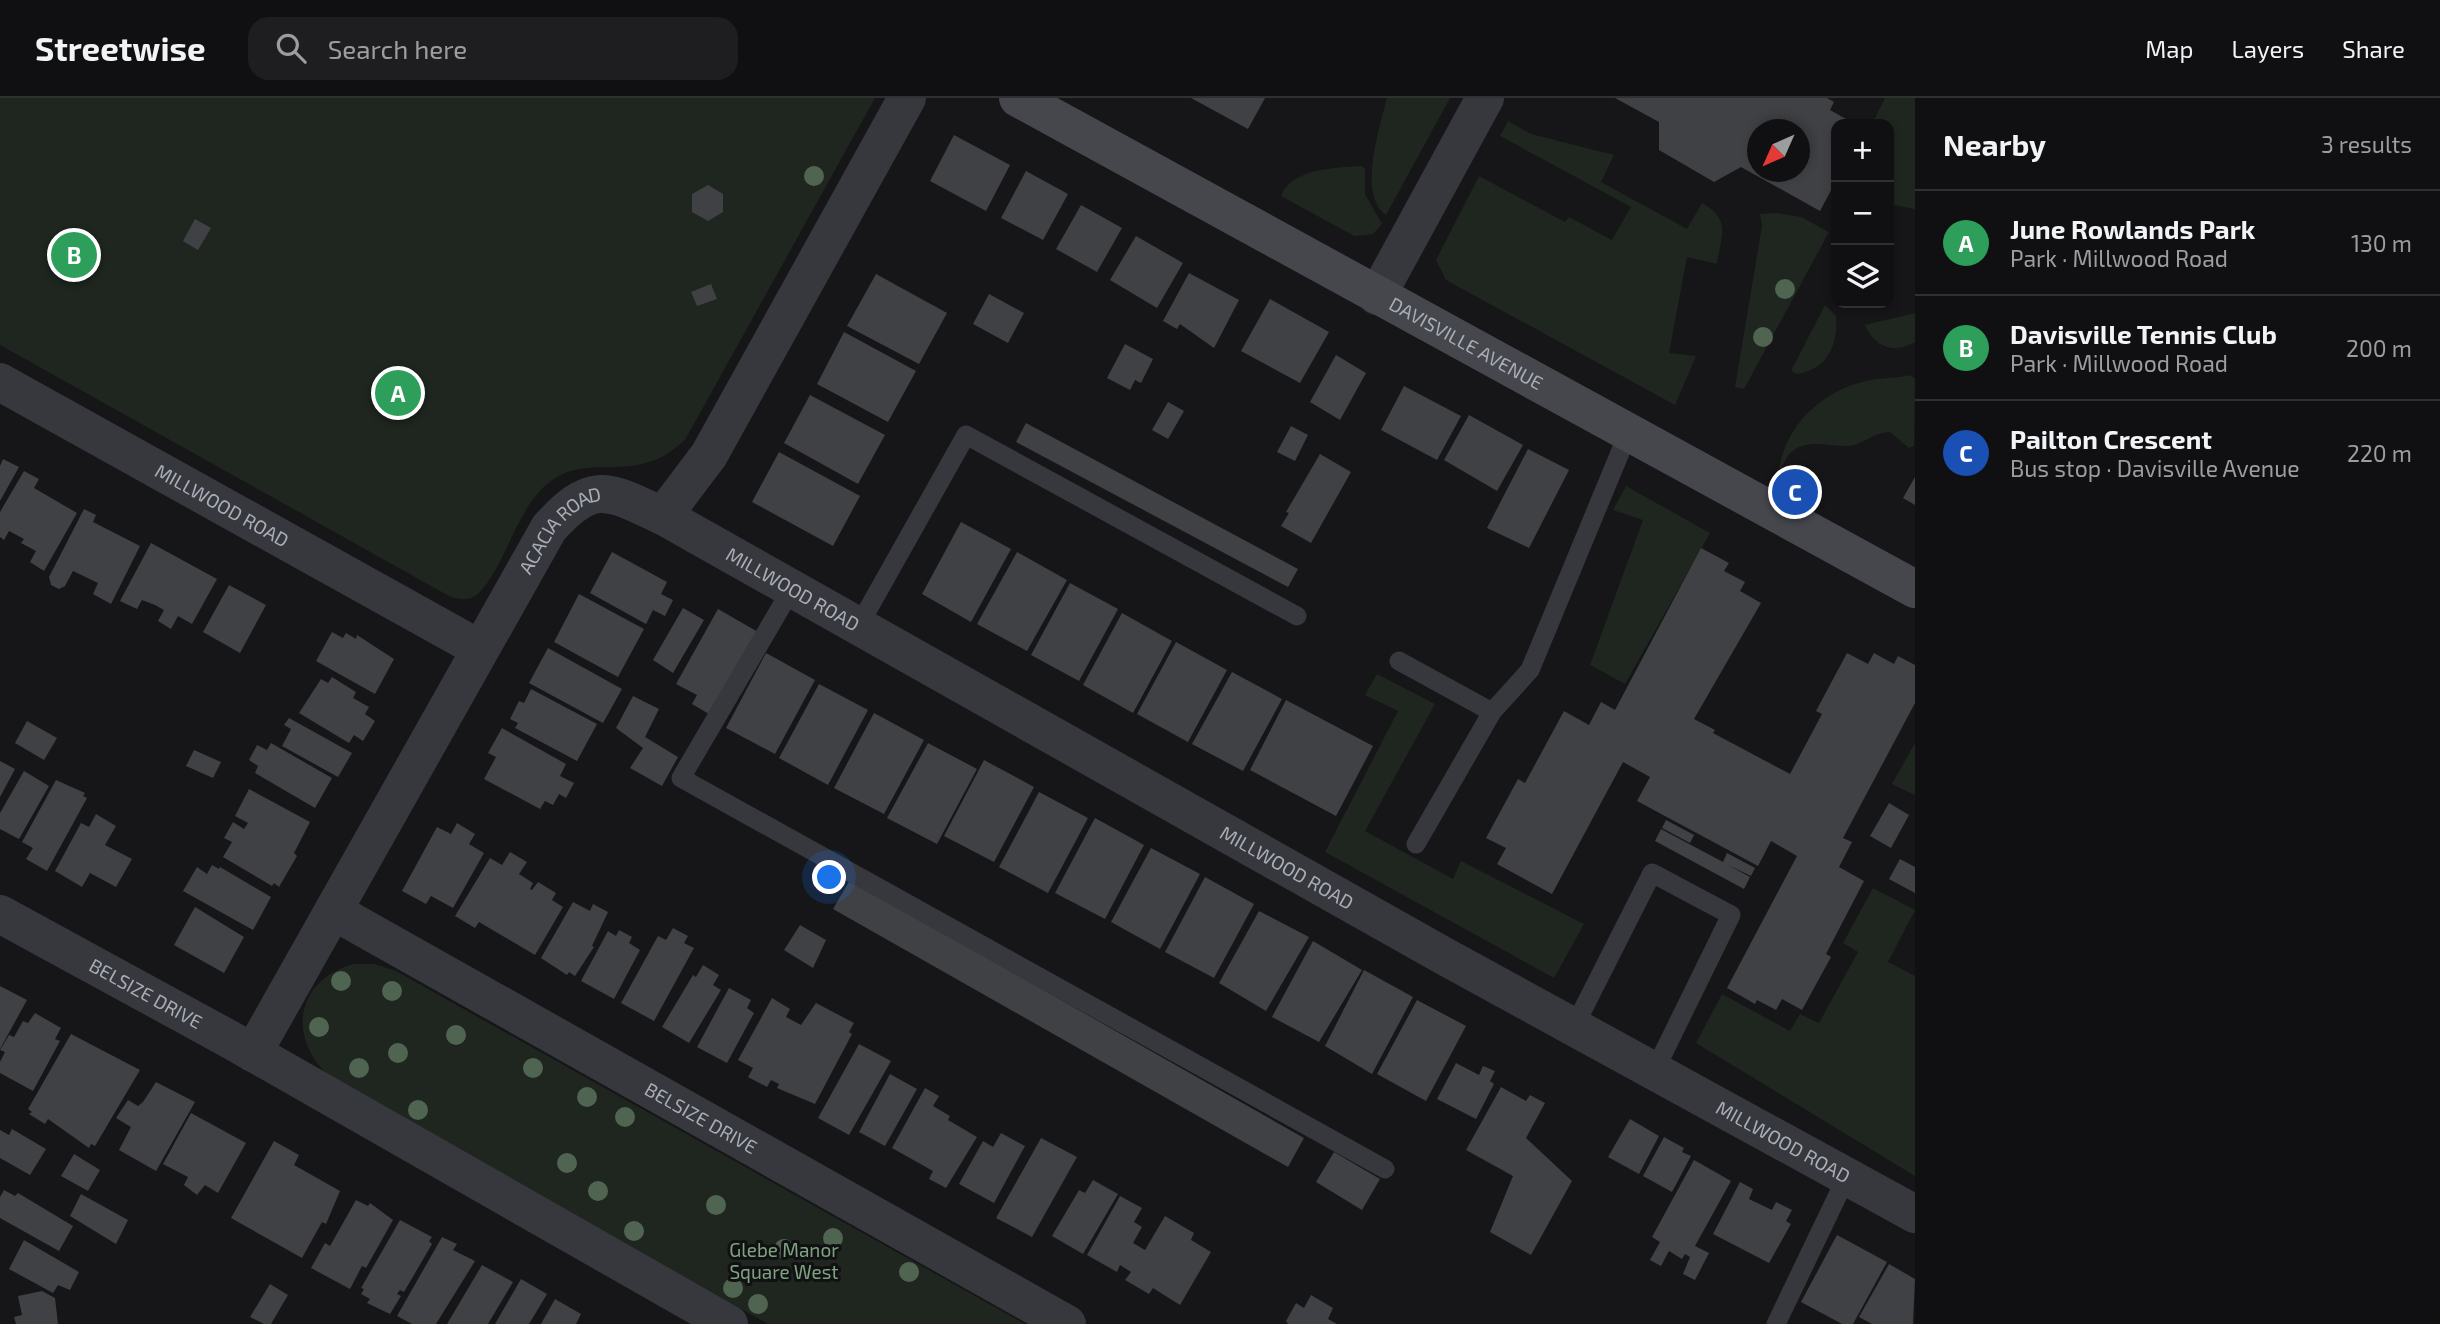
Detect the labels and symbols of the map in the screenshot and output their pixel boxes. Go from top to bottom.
north arrow [1747,119,1810,182]
pin: B [51,229,97,281]
street label: DAVISVILLE AVENUE [1386,292,1547,394]
pin: A [375,367,421,419]
street label: MILLWOOD ROAD [151,459,293,551]
pin: C [1772,466,1818,518]
street label: ACACIA ROAD [513,482,603,578]
street label: MILLWOOD ROAD [722,542,864,635]
street label: MILLWOOD ROAD [1216,820,1358,914]
your location [812,860,846,894]
street label: BELSIZE DRIVE [86,953,206,1033]
street label: BELSIZE DRIVE [641,1077,761,1158]
street label: MILLWOOD ROAD [1712,1095,1854,1187]
park label: Glebe Manor Square West [729,1238,839,1283]

